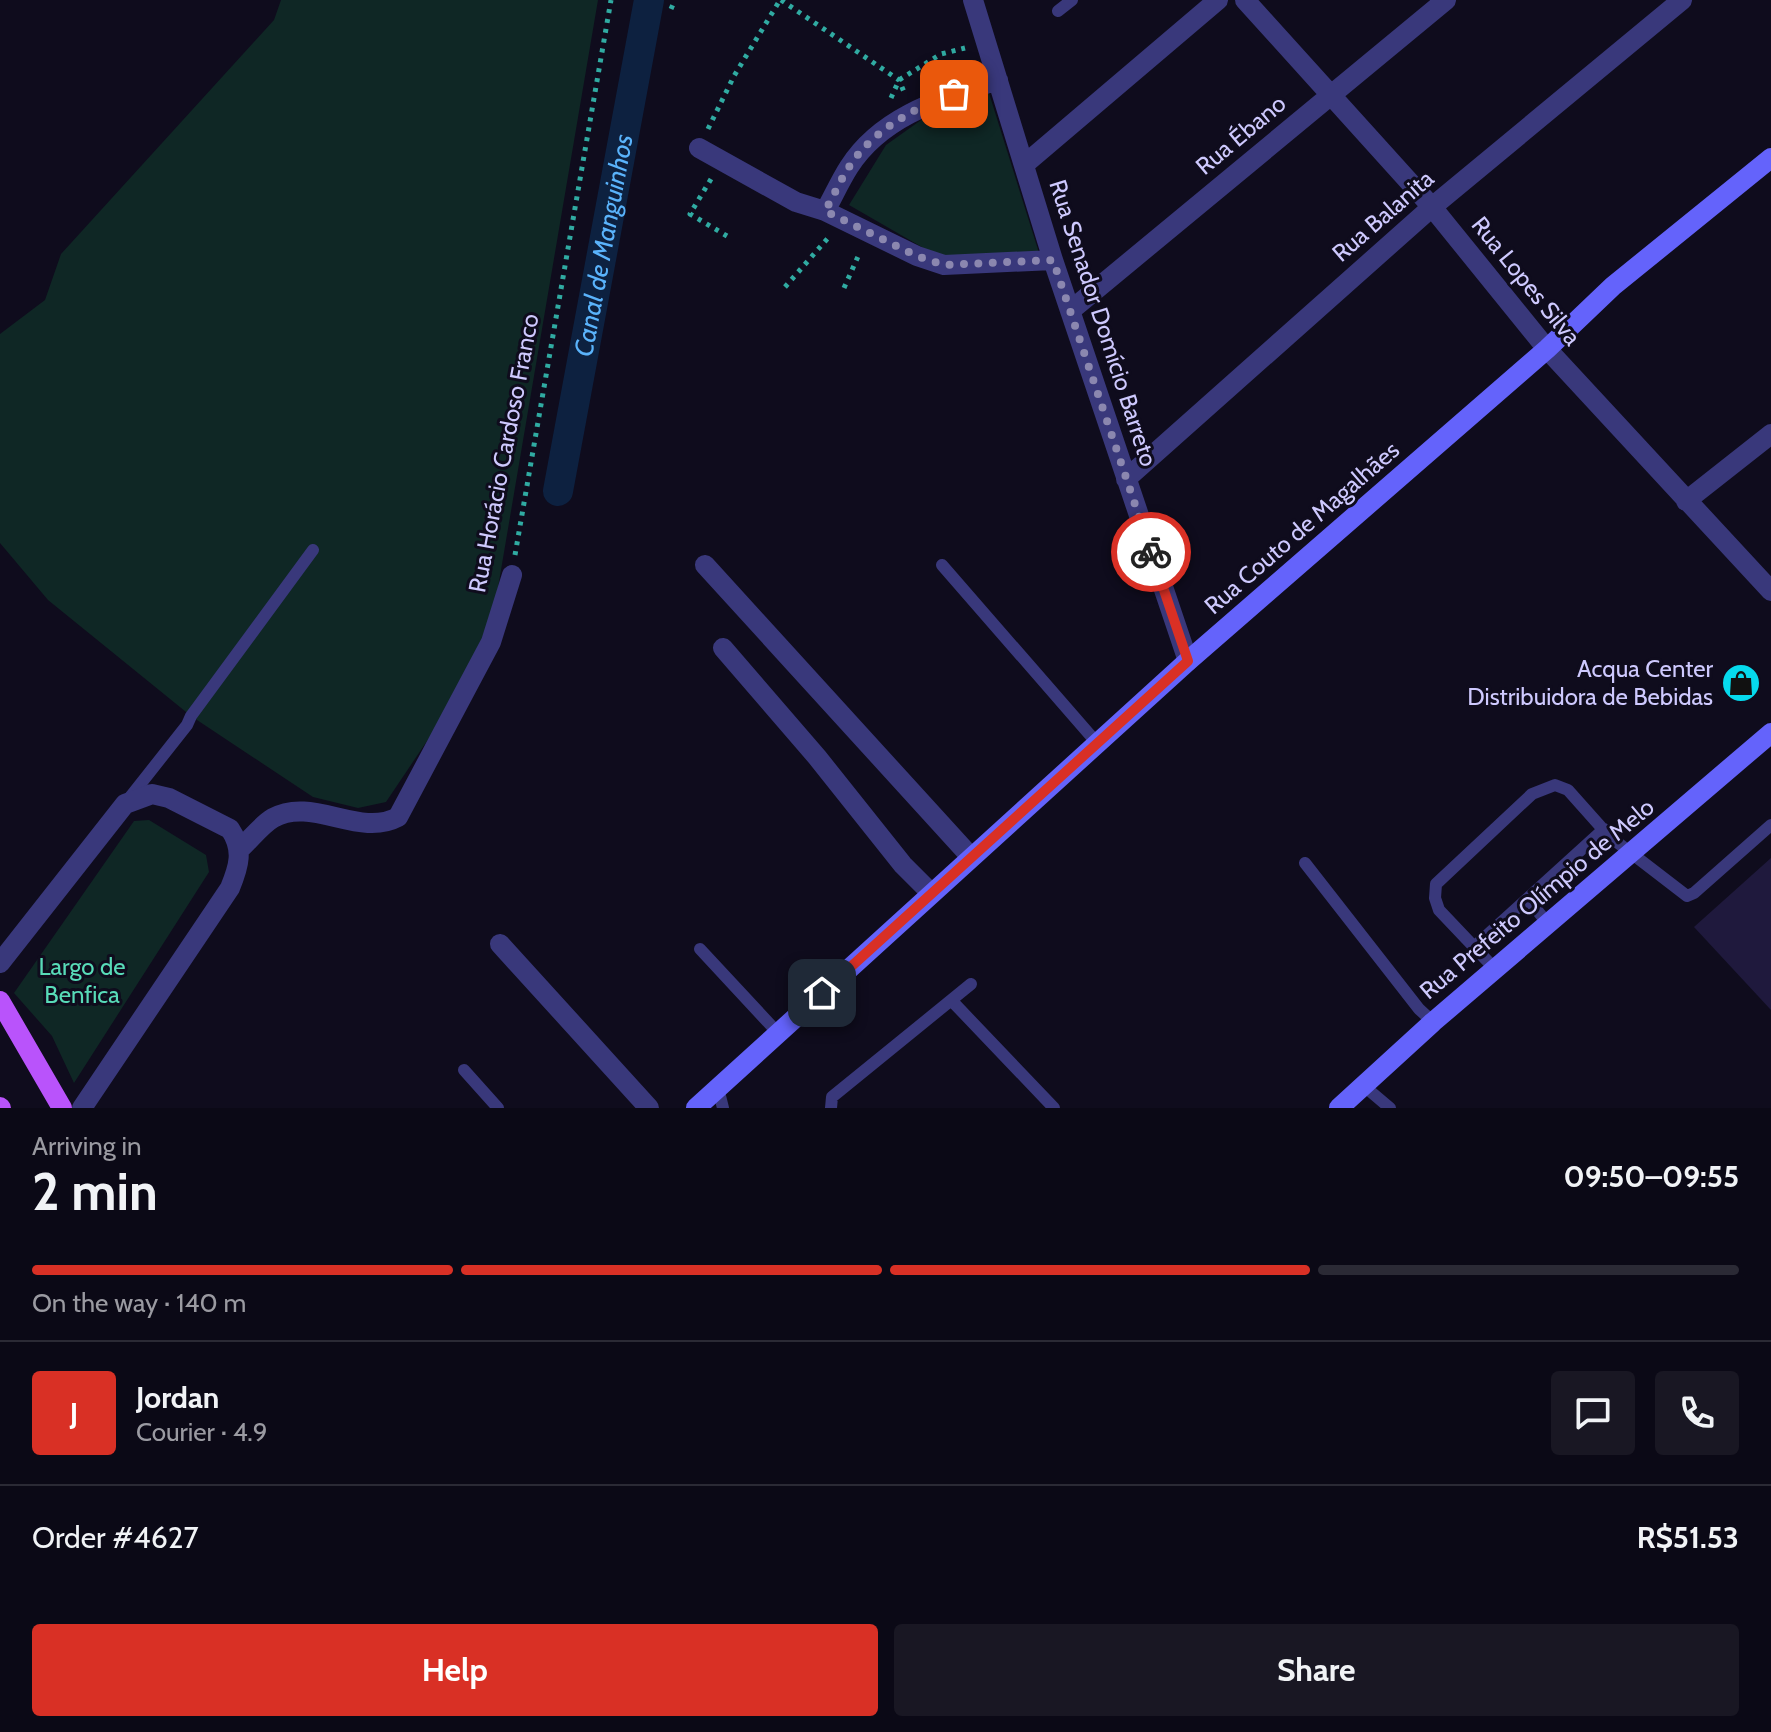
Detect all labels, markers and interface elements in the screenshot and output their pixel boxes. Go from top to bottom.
pin [920,60,988,128]
icon: bag [932,72,976,116]
street label: Rua Ébano [1190,89,1292,181]
water label: Canal de Manguinhos [567,131,640,359]
street label: Rua Balanita [1326,163,1440,268]
street label: Rua Senador Domício Barreto [1043,176,1164,470]
street label: Rua Lopes Silva [1466,210,1587,351]
street label: Rua Horácio Cardoso Franco [462,311,545,595]
street label: Rua Couto de Magalhães [1198,435,1405,620]
courier [1111,512,1191,592]
icon: bike [1129,530,1173,574]
place label: Acqua Center Distribuidora de Bebidas [1467,654,1713,711]
shop icon: Acqua Center Distribuidora de Bebidas [1720,662,1762,704]
street label: Rua Prefeito Olímpio de Melo [1414,792,1660,1005]
park label: Largo de Benfica [38,952,126,1009]
pin [788,959,856,1027]
icon: home [800,971,844,1015]
text: Arriving in [32,1130,142,1162]
text: 09:50–09:55 [1563,1158,1739,1195]
text: 2 min [32,1160,158,1223]
text: On the way · 140 m [32,1287,246,1319]
button: chat [1551,1371,1635,1455]
button: phone [1655,1371,1739,1455]
text: Jordan [136,1379,219,1416]
text: J [70,1395,78,1432]
text: Courier · 4.9 [136,1416,268,1448]
text: Order #4627 [32,1519,199,1556]
text: R$51.53 [1637,1519,1739,1556]
button: Help [32,1624,878,1716]
button: Share [894,1624,1739,1716]

